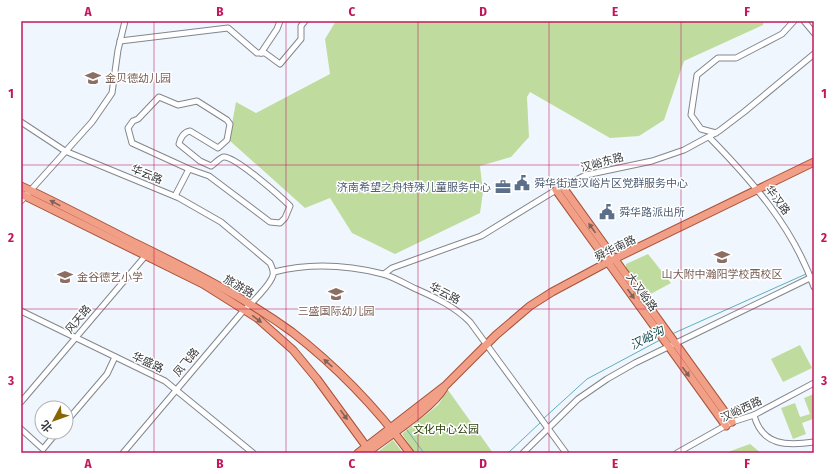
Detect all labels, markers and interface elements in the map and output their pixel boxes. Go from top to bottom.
text: A [83,4,92,19]
text: B [216,4,224,19]
text: C [349,4,356,19]
text: D [479,4,487,19]
text: E [612,4,618,19]
text: F [744,4,750,19]
school or university icon: 金贝德幼儿园 [84,69,102,87]
place label: 金贝德幼儿园 [105,72,171,85]
text: 1 [8,86,14,101]
text: 1 [821,86,827,101]
street label: 汉峪东路 [579,151,625,174]
street label: 华云路 [129,162,165,187]
public building icon: 舜华街道汉峪片区党群服务中心 [513,174,531,192]
place label: 舜华街道汉峪片区党群服务中心 [534,177,688,190]
office icon: 济南希望之舟特殊儿童服务中心 [494,178,512,196]
place label: 济南希望之舟特殊儿童服务中心 [337,181,491,194]
street label: 华汉路 [763,183,793,217]
one-way arrow [49,200,61,206]
public building icon: 舜华路派出所 [598,203,616,221]
place label: 舜华路派出所 [619,206,685,219]
one-way arrow [588,223,596,233]
text: 2 [7,230,14,245]
text: 2 [820,230,827,245]
street label: 舜华南路 [593,233,638,264]
school or university icon: 山大附中瀚阳学校西校区 [713,248,731,266]
school or university icon: 金谷德艺小学 [56,268,74,286]
place label: 山大附中瀚阳学校西校区 [662,268,783,281]
place label: 金谷德艺小学 [77,271,143,284]
street label: 大汉峪路 [623,271,660,314]
street label: 旅游路 [221,273,256,300]
street label: 华云路 [427,280,462,307]
school or university icon: 三盛国际幼儿园 [327,285,345,303]
one-way arrow [627,289,635,299]
street label: 风天路 [63,303,94,336]
place label: 三盛国际幼儿园 [298,305,375,318]
one-way arrow [252,315,263,323]
water label: 汉峪沟 [628,323,668,352]
street label: 凤飞路 [171,346,202,379]
street label: 华盛路 [130,350,165,375]
one-way arrow [323,359,333,368]
one-way arrow [682,366,690,377]
text: 3 [7,373,14,388]
text: 3 [820,373,827,388]
street label: 汉峪西路 [719,394,764,425]
north arrow [34,400,74,440]
one-way arrow [340,410,348,421]
text: 北 [38,418,55,435]
park label: 文化中心公园 [413,423,479,436]
text: A [83,456,92,471]
text: B [216,456,224,471]
text: C [349,456,356,471]
text: D [479,456,487,471]
text: E [612,456,618,471]
text: F [744,456,750,471]

